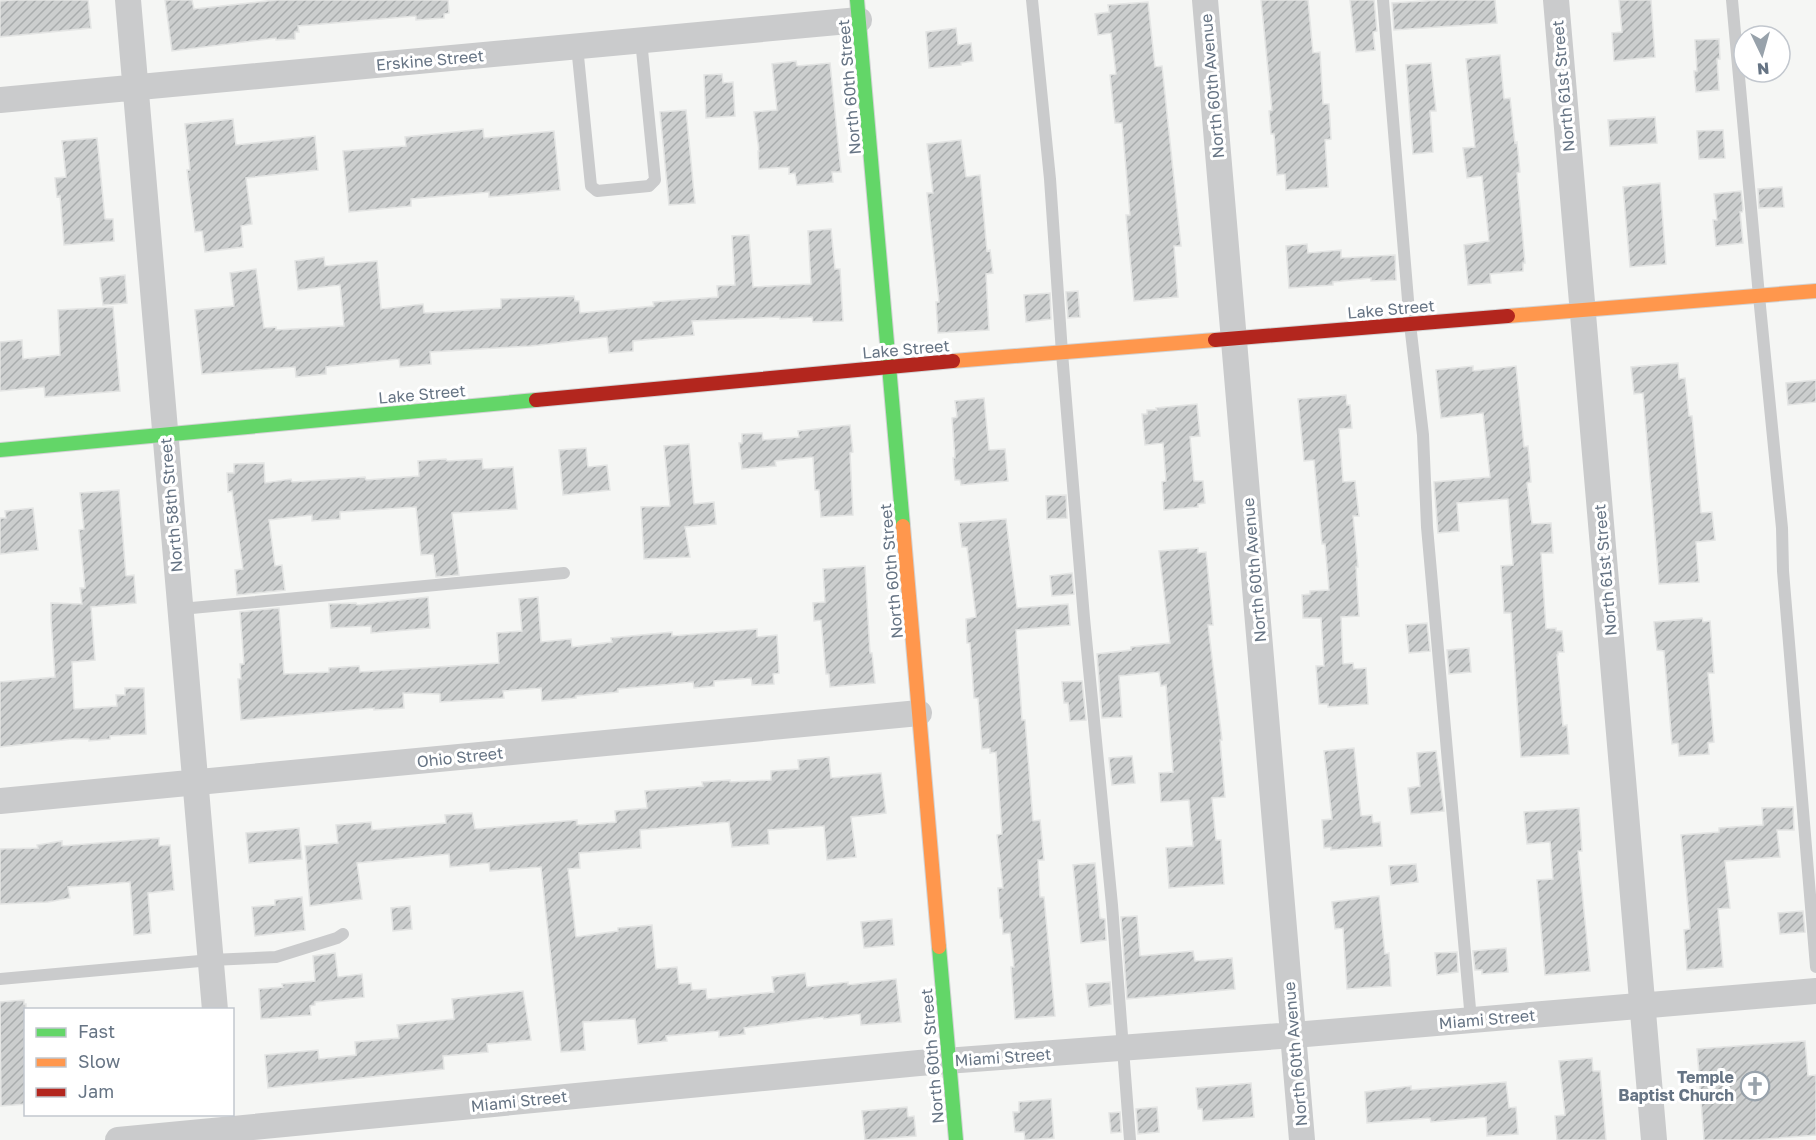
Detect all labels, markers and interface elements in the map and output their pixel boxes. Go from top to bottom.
street label: North 60th Avenue [1196,13,1228,159]
street label: North 60th Street [833,19,865,155]
street label: North 61st Street [1547,19,1579,153]
north arrow [1732,24,1792,84]
street label: Erskine Street [375,45,485,75]
text: N [1756,58,1770,79]
street label: Lake Street [1346,295,1436,323]
street label: Lake Street [861,335,951,363]
street label: Lake Street [377,380,467,408]
street label: North 58th Street [155,437,187,573]
street label: North 60th Avenue [1238,497,1270,643]
street label: North 60th Street [875,503,907,639]
street label: North 61st Street [1589,503,1621,637]
street label: Ohio Street [416,743,504,771]
street label: North 60th Avenue [1279,981,1311,1127]
street label: North 60th Street [916,988,948,1124]
street label: Miami Street [1438,1005,1536,1033]
legend [24,1008,234,1116]
text: Fast [78,1020,115,1042]
street label: Miami Street [954,1044,1052,1070]
text: Slow [78,1050,121,1072]
place label: Temple Baptist Church [1618,1067,1734,1105]
church icon: Temple Baptist Church [1739,1070,1771,1102]
text: Jam [78,1080,114,1102]
street label: Miami Street [470,1086,568,1116]

